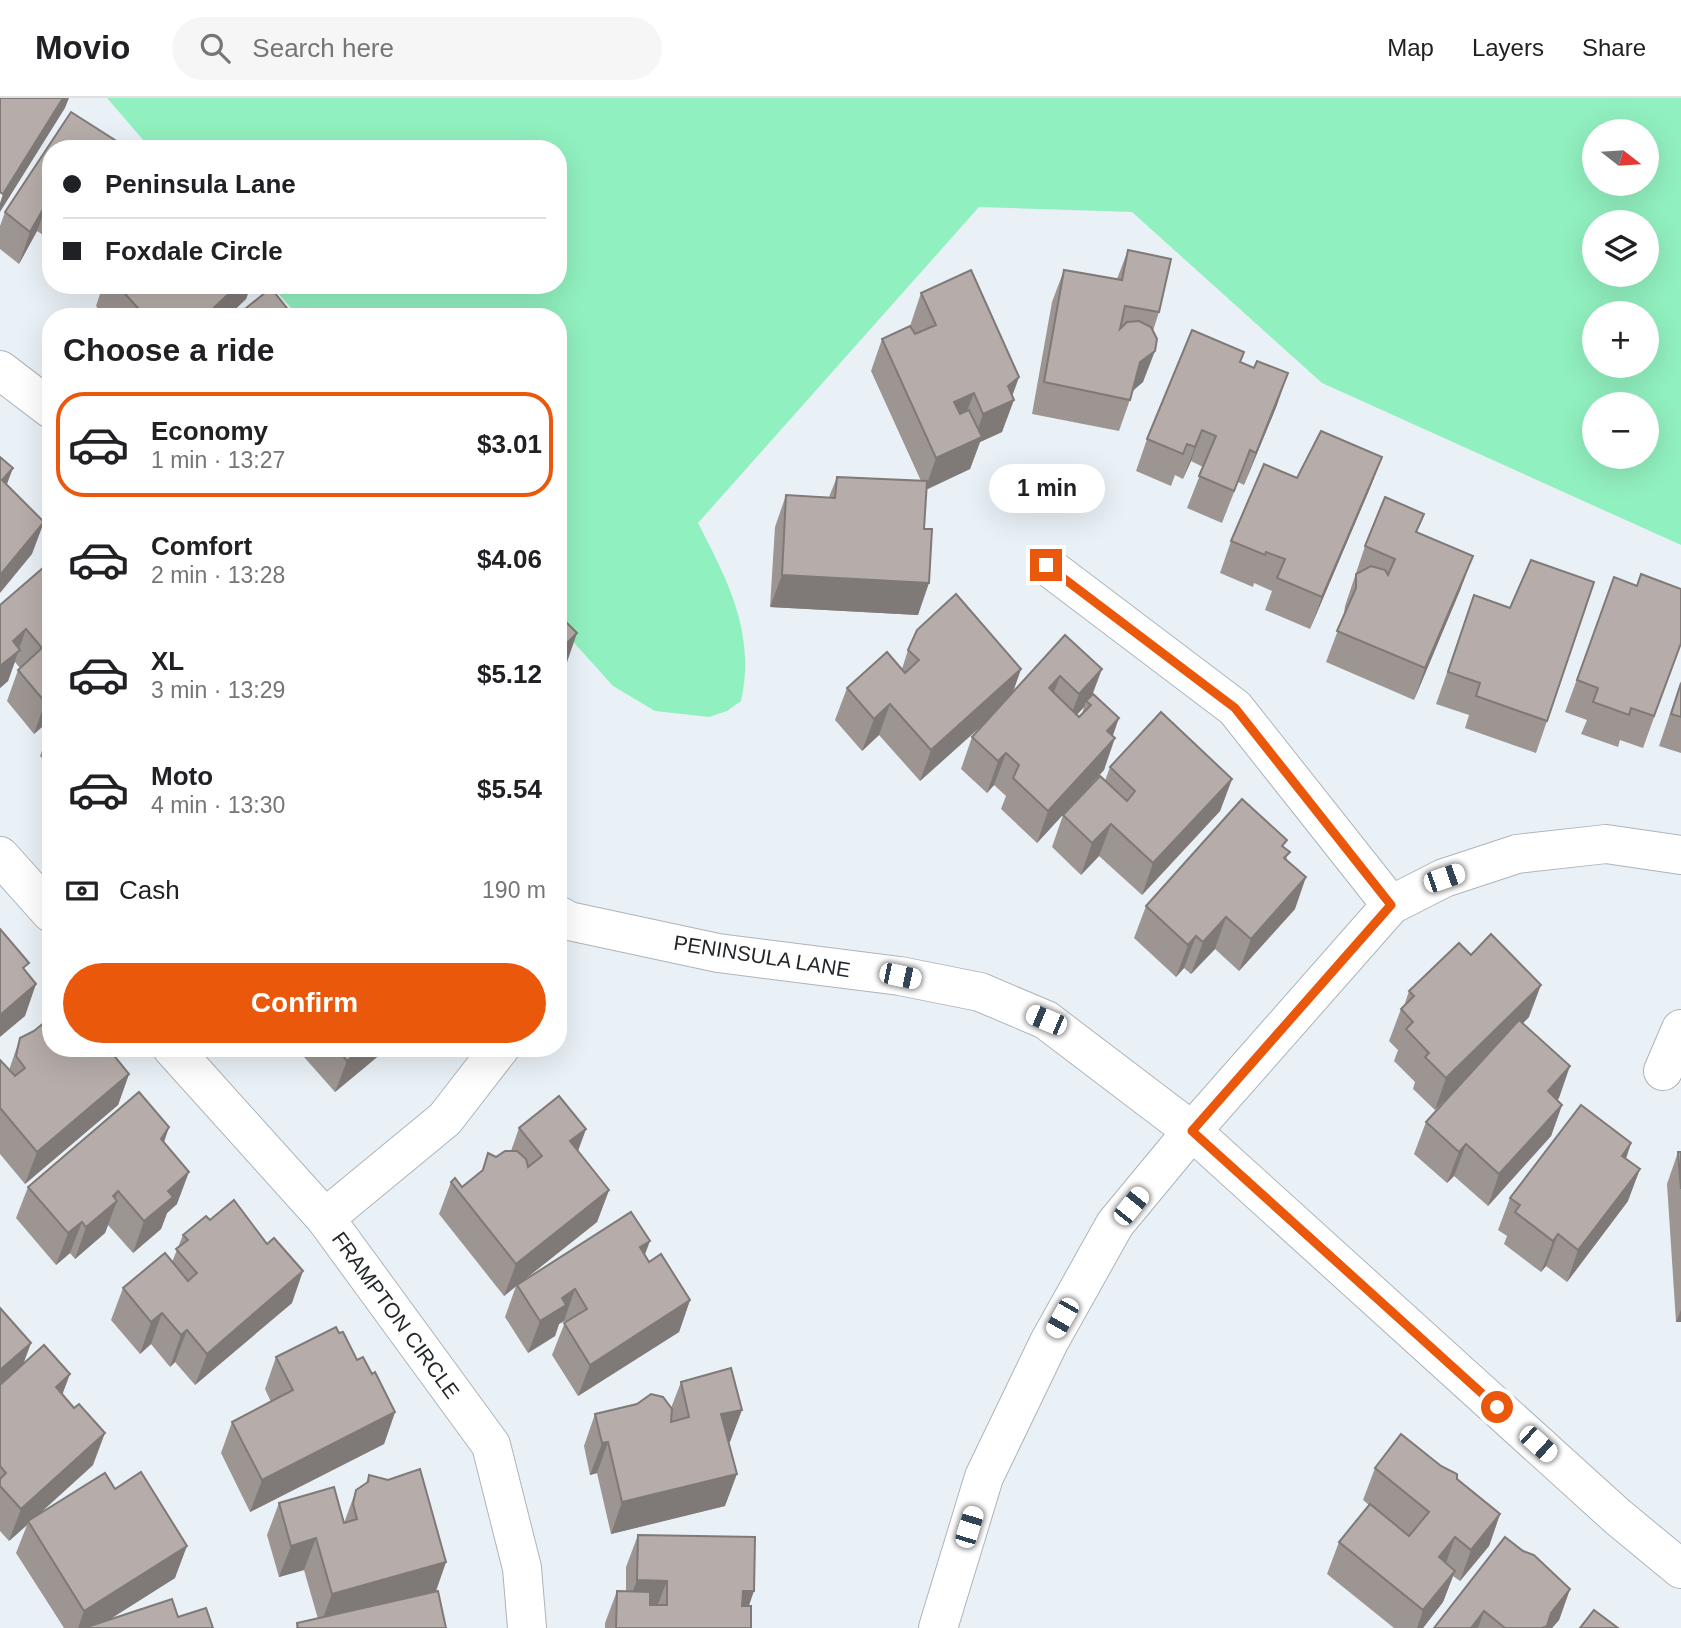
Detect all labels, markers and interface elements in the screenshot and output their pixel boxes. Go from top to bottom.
search box [172,17,662,80]
text: Movio [35,29,130,66]
icon: search [196,29,234,67]
text: Search here [252,33,394,63]
text: Map [1387,34,1434,61]
text: Layers [1472,34,1544,61]
text: Share [1582,34,1646,61]
north arrow [1582,119,1659,196]
map controls [1582,119,1659,469]
text: Peninsula Lane [105,169,296,199]
button: layers [1582,210,1659,287]
text: Foxdale Circle [105,236,283,266]
button: + [1582,301,1659,378]
text: Choose a ride [63,332,275,368]
button: − [1582,392,1659,469]
icon: car [67,413,130,476]
text: Economy [151,416,268,446]
text: $3.01 [477,429,542,459]
text: 1 min · 13:27 [151,447,285,473]
callout: 1 min [988,463,1104,512]
text: 1 min [1017,475,1077,501]
icon: car [67,528,130,591]
text: Comfort [151,531,252,561]
text: $4.06 [477,544,542,574]
route end [1030,549,1062,581]
text: 2 min · 13:28 [151,562,285,588]
icon: car [67,643,130,706]
text: XL [151,646,184,676]
text: $5.12 [477,659,542,689]
text: 3 min · 13:29 [151,677,285,703]
icon: car [67,758,130,821]
text: Moto [151,761,213,791]
text: $5.54 [477,774,542,804]
text: 4 min · 13:30 [151,792,285,818]
car [1421,861,1468,895]
icon: cash [63,872,101,910]
text: Cash [119,875,180,905]
text: 190 m [482,877,546,903]
street label: PENINSULA LANE [672,931,852,981]
car [878,961,923,991]
button: Confirm [63,963,546,1043]
car [1023,1002,1070,1038]
car [1110,1183,1153,1229]
street label: FRAMPTON CIRCLE [328,1227,464,1403]
car [1043,1295,1082,1341]
route start [1481,1391,1513,1423]
car [1516,1422,1561,1466]
car [953,1504,986,1550]

